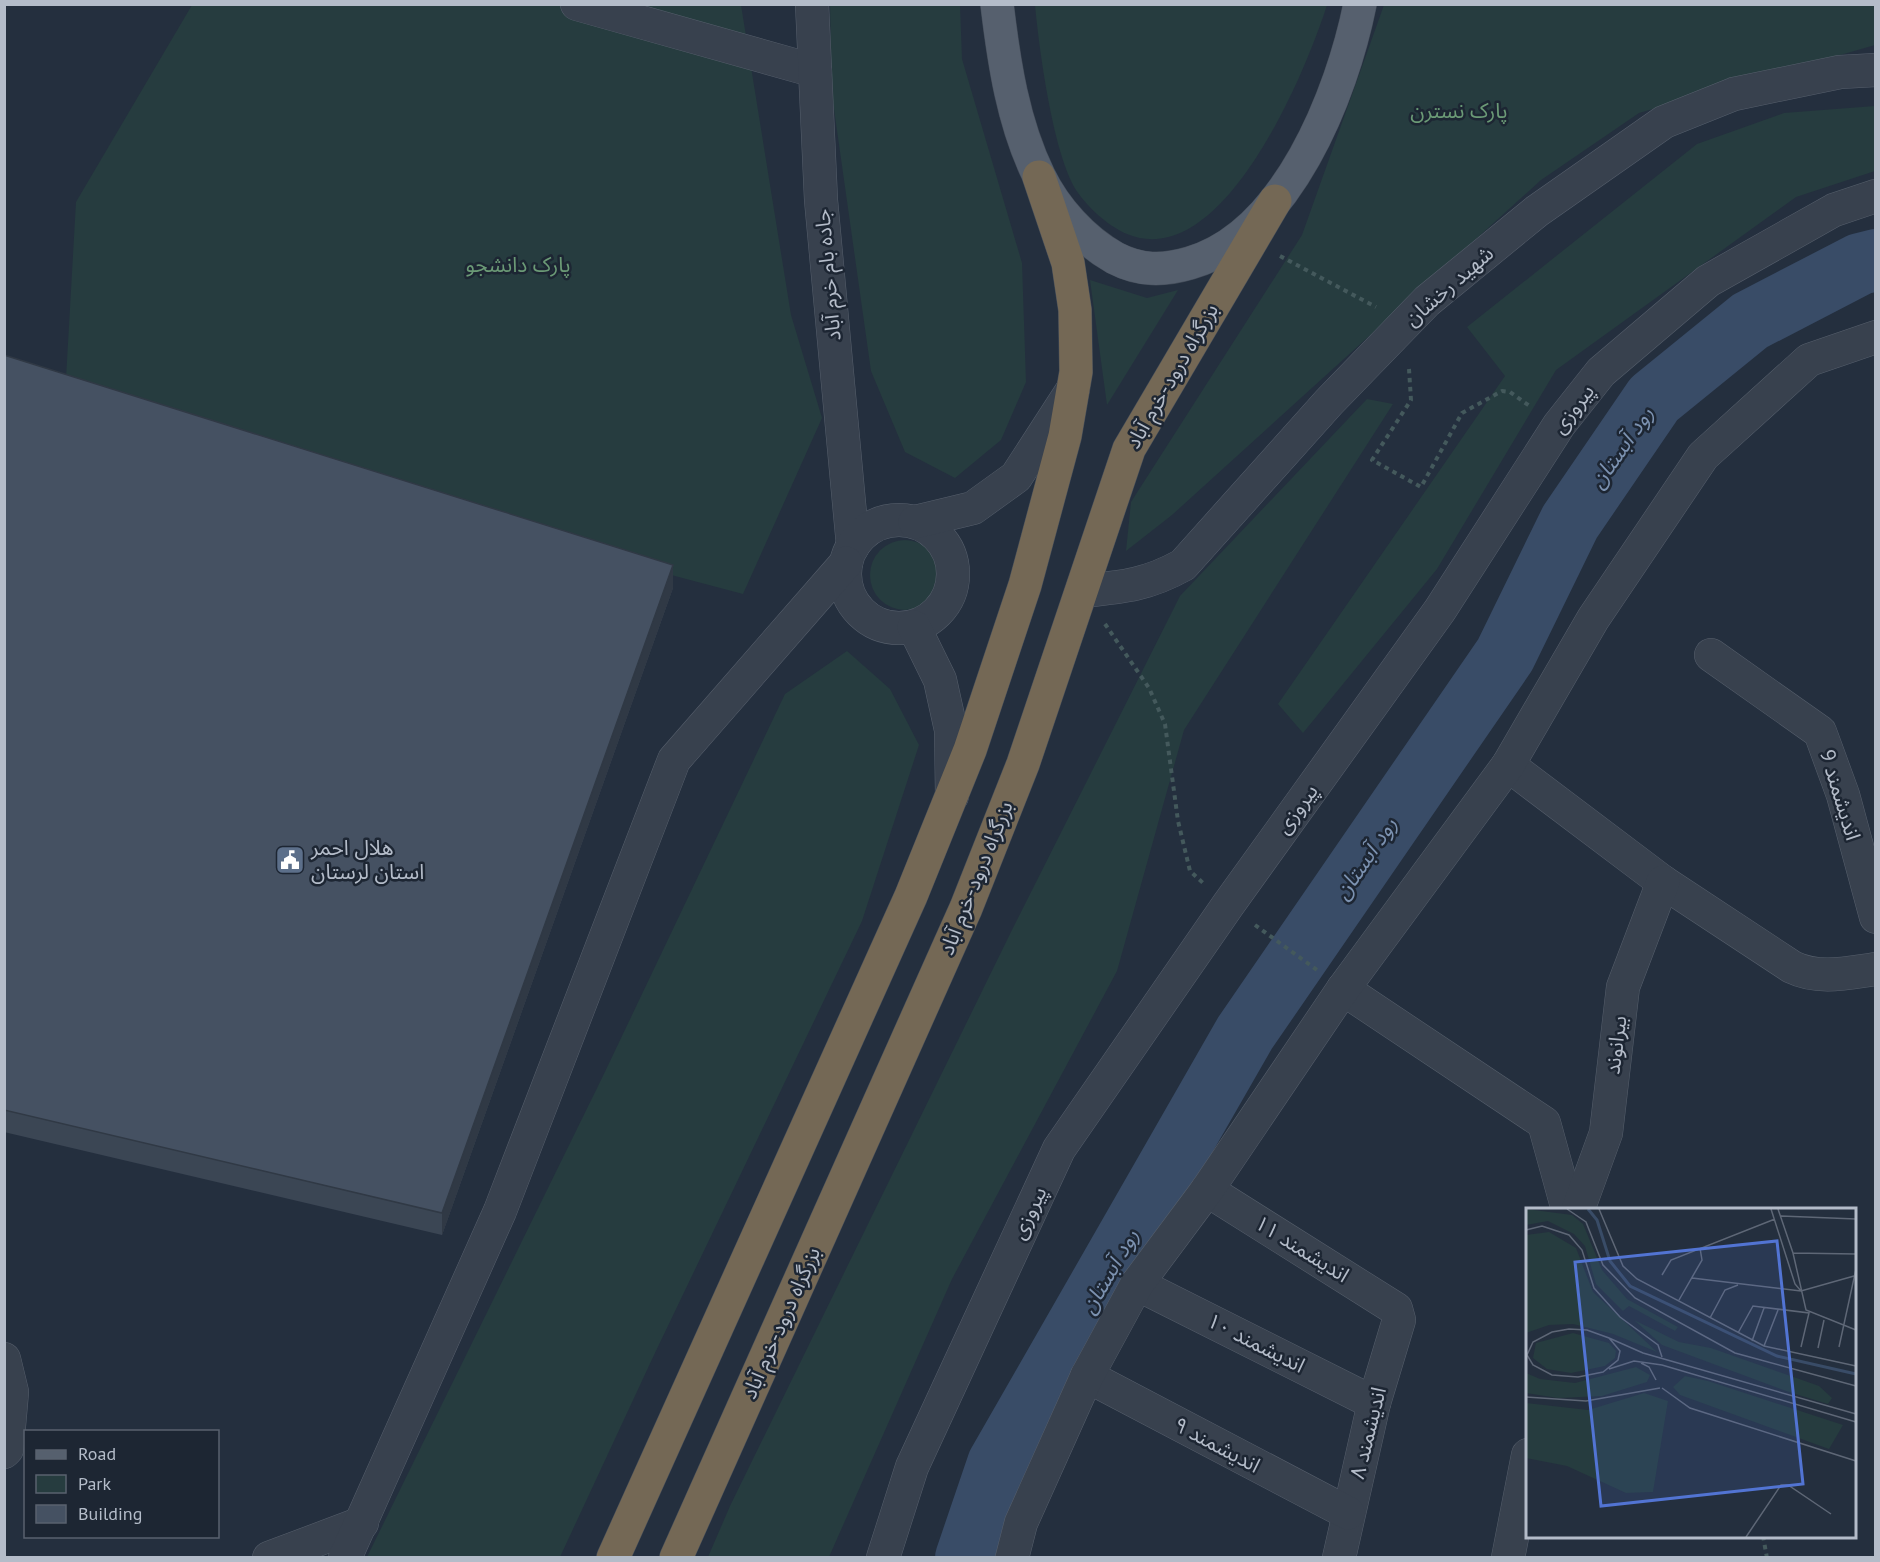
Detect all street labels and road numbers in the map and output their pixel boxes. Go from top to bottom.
street label: جاده بام خرم آباد [808,208,850,342]
street label: شهید رخشان [1399,240,1499,332]
street label: بزرگراه درود-خرم آباد [1119,298,1227,455]
street label: پیروزی [1545,378,1600,439]
street label: اندیشمند 9 [1814,746,1867,844]
street label: پیروزی [1269,778,1324,839]
street label: بزرگراه درود-خرم آباد [932,797,1021,960]
street label: بیرانوند [1599,1014,1632,1076]
street label: پیروزی [1005,1182,1053,1244]
street label: اندیشمند ۱۱ [1250,1209,1354,1288]
street label: بزرگراه درود-خرم آباد [735,1243,829,1404]
street label: اندیشمند ۱۰ [1203,1306,1310,1379]
street label: اندیشمند ۸ [1343,1384,1392,1482]
street label: اندیشمند ۹ [1169,1411,1265,1479]

